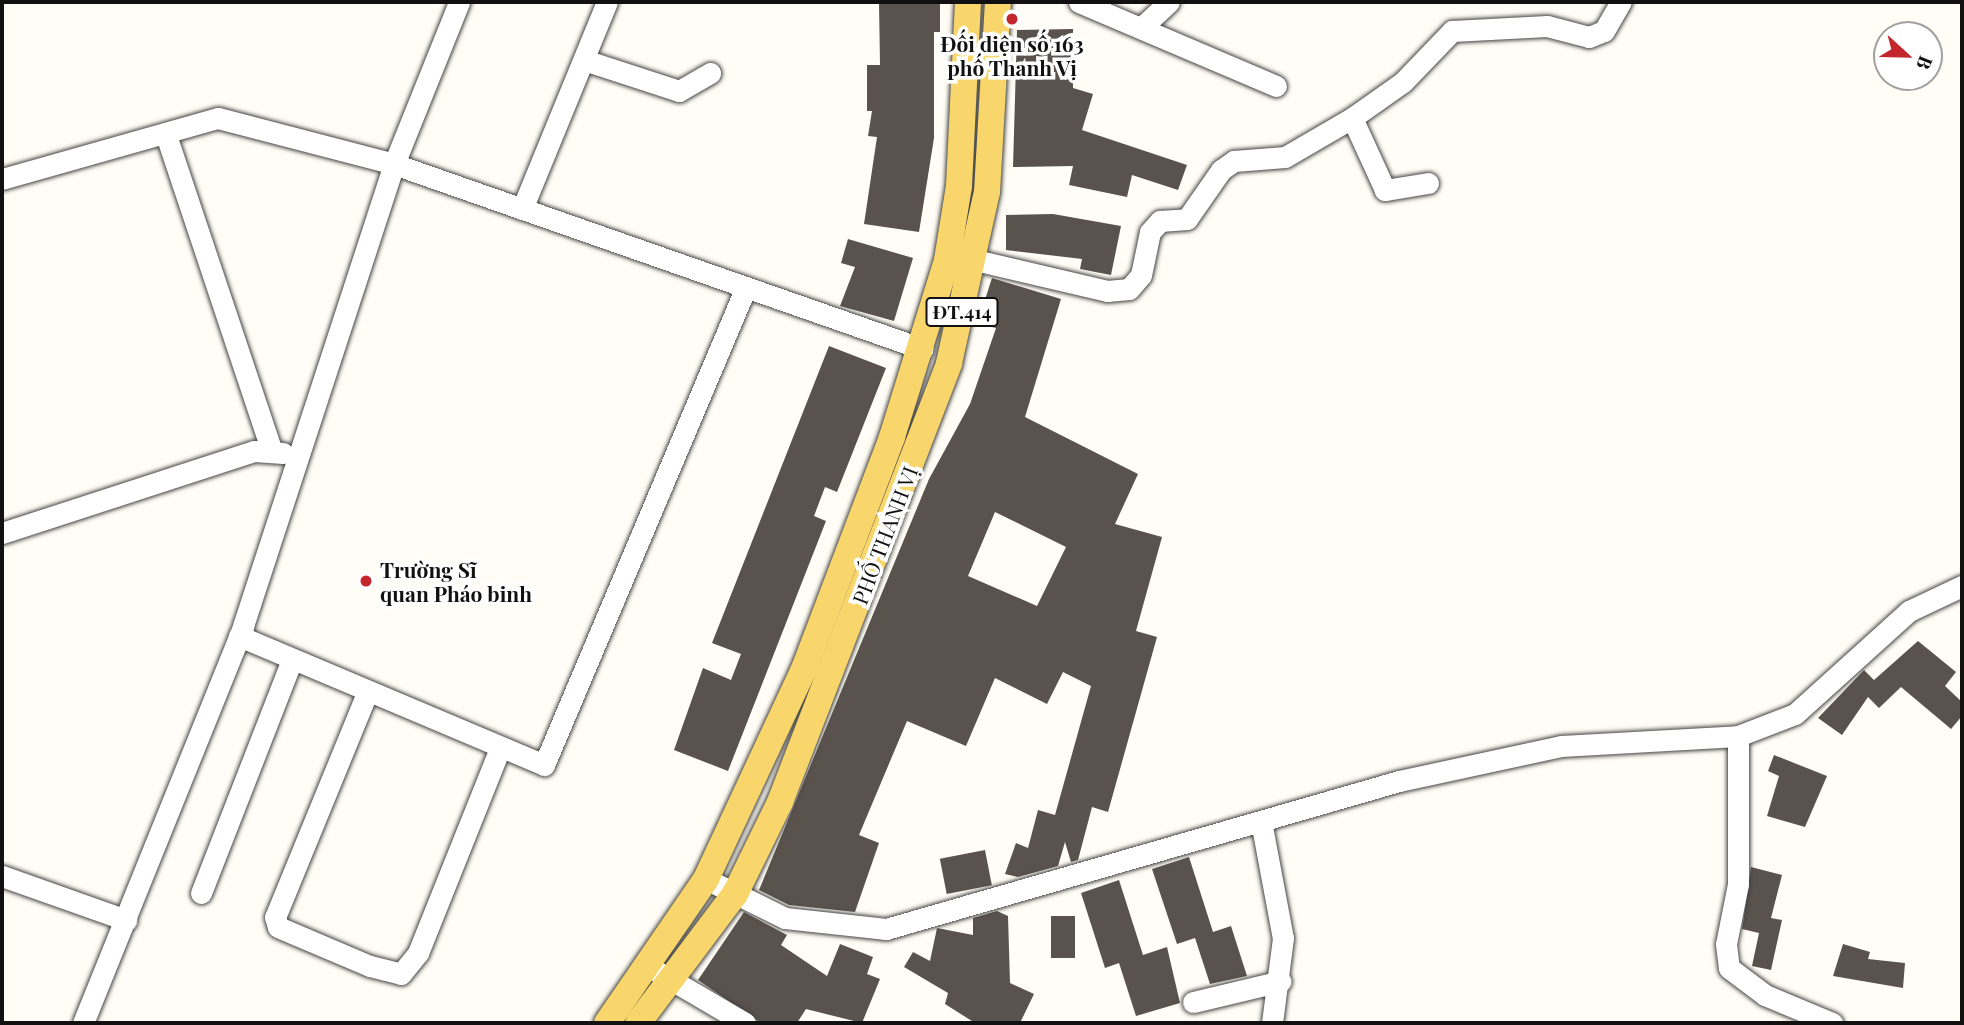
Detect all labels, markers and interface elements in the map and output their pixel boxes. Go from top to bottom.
marker: Đối diện số 163 phố Thanh Vị [1004,11,1020,27]
north arrow [1873,21,1943,91]
place label: Đối diện số 163 phố Thanh Vị [940,30,1084,80]
text: B [1911,52,1940,74]
road number: ĐT.414 [925,296,999,328]
street label: PHỐ THANH VỊ [846,462,922,608]
place label: Trường Sĩ quan Pháo binh [380,556,532,606]
marker: Trường Sĩ quan Pháo binh [358,573,374,589]

